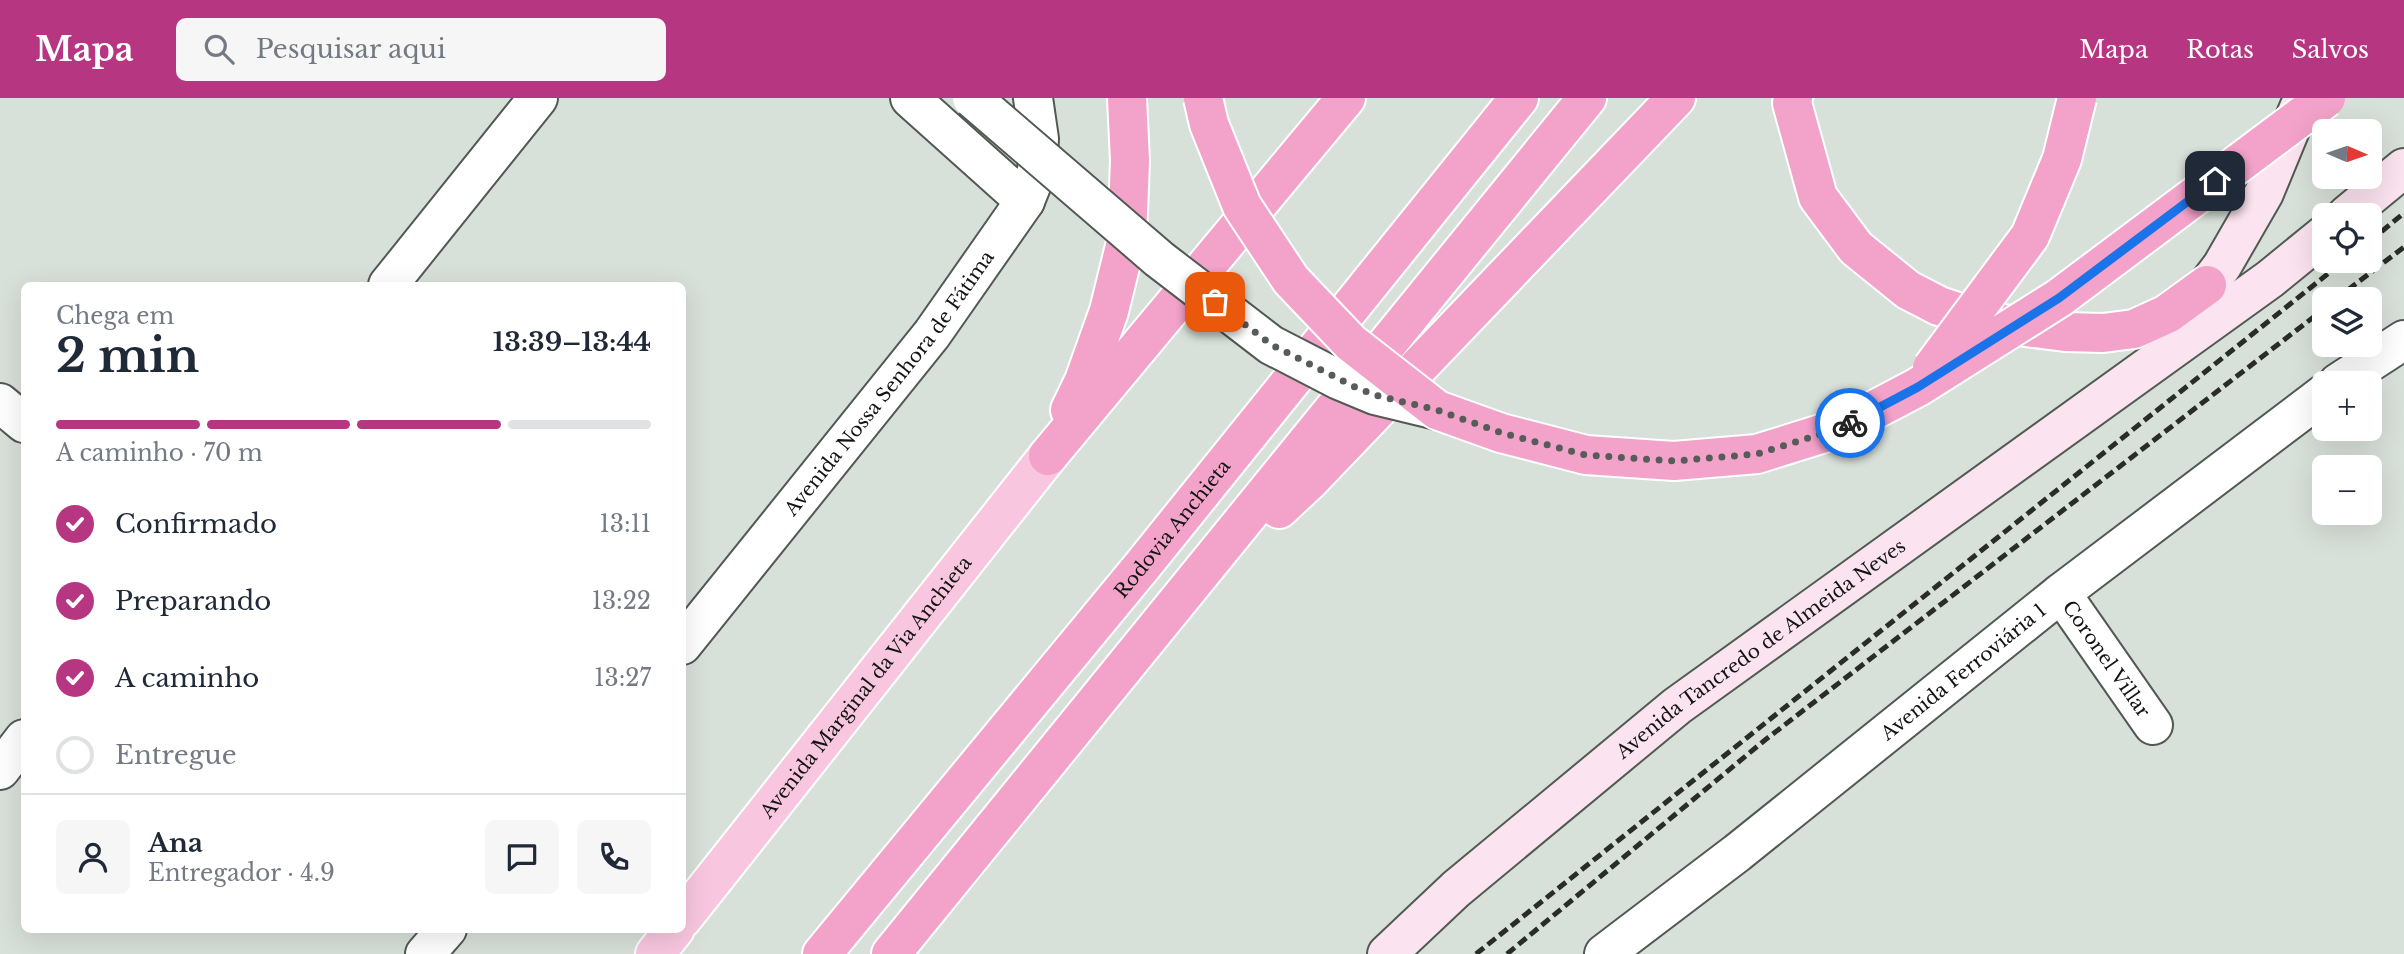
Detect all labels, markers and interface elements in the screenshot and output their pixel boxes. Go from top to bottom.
search box [176,18,666,81]
text: Mapa [35,29,134,70]
icon: search [200,30,238,68]
text: Pesquisar aqui [256,33,446,65]
text: Mapa [2079,35,2148,64]
text: Rotas [2186,35,2254,64]
text: Salvos [2292,35,2369,64]
north arrow [2312,119,2382,189]
map controls [2312,119,2382,525]
pin [2185,151,2245,211]
icon: home [2196,162,2234,200]
button: locate [2312,203,2382,273]
street label: Avenida Nossa Senhora de Fátima [779,246,999,521]
pin [1185,272,1245,332]
icon: bag [1196,283,1234,321]
button: layers [2312,287,2382,357]
text: Chega em [56,302,174,330]
text: 13:39–13:44 [493,326,651,358]
text: 2 min [56,327,199,384]
button: + [2312,371,2382,441]
courier [1815,388,1885,458]
icon: bike [1831,404,1869,442]
text: A caminho · 70 m [56,439,263,467]
street label: Rodovia Anchieta [1109,454,1235,602]
button: − [2312,455,2382,525]
icon: check [56,505,94,543]
text: Confirmado [115,508,277,540]
text: 13:11 [600,510,651,538]
street label: Avenida Tancredo de Almeida Neves [1610,534,1910,764]
street label: Avenida Marginal da Via Anchieta [754,551,976,823]
icon: check [56,582,94,620]
text: Preparando [115,585,271,617]
text: 13:22 [592,587,651,615]
street label: Coronel Villar [2058,596,2155,721]
street label: Avenida Ferroviária 1 [1875,598,2050,745]
icon: check [56,659,94,697]
text: A caminho [115,662,259,694]
text: 13:27 [594,664,651,692]
text: Entregue [115,739,237,771]
button: person [56,820,130,894]
button: chat [485,820,559,894]
button: phone [577,820,651,894]
text: Ana [148,827,203,859]
text: Entregador · 4.9 [148,859,335,887]

